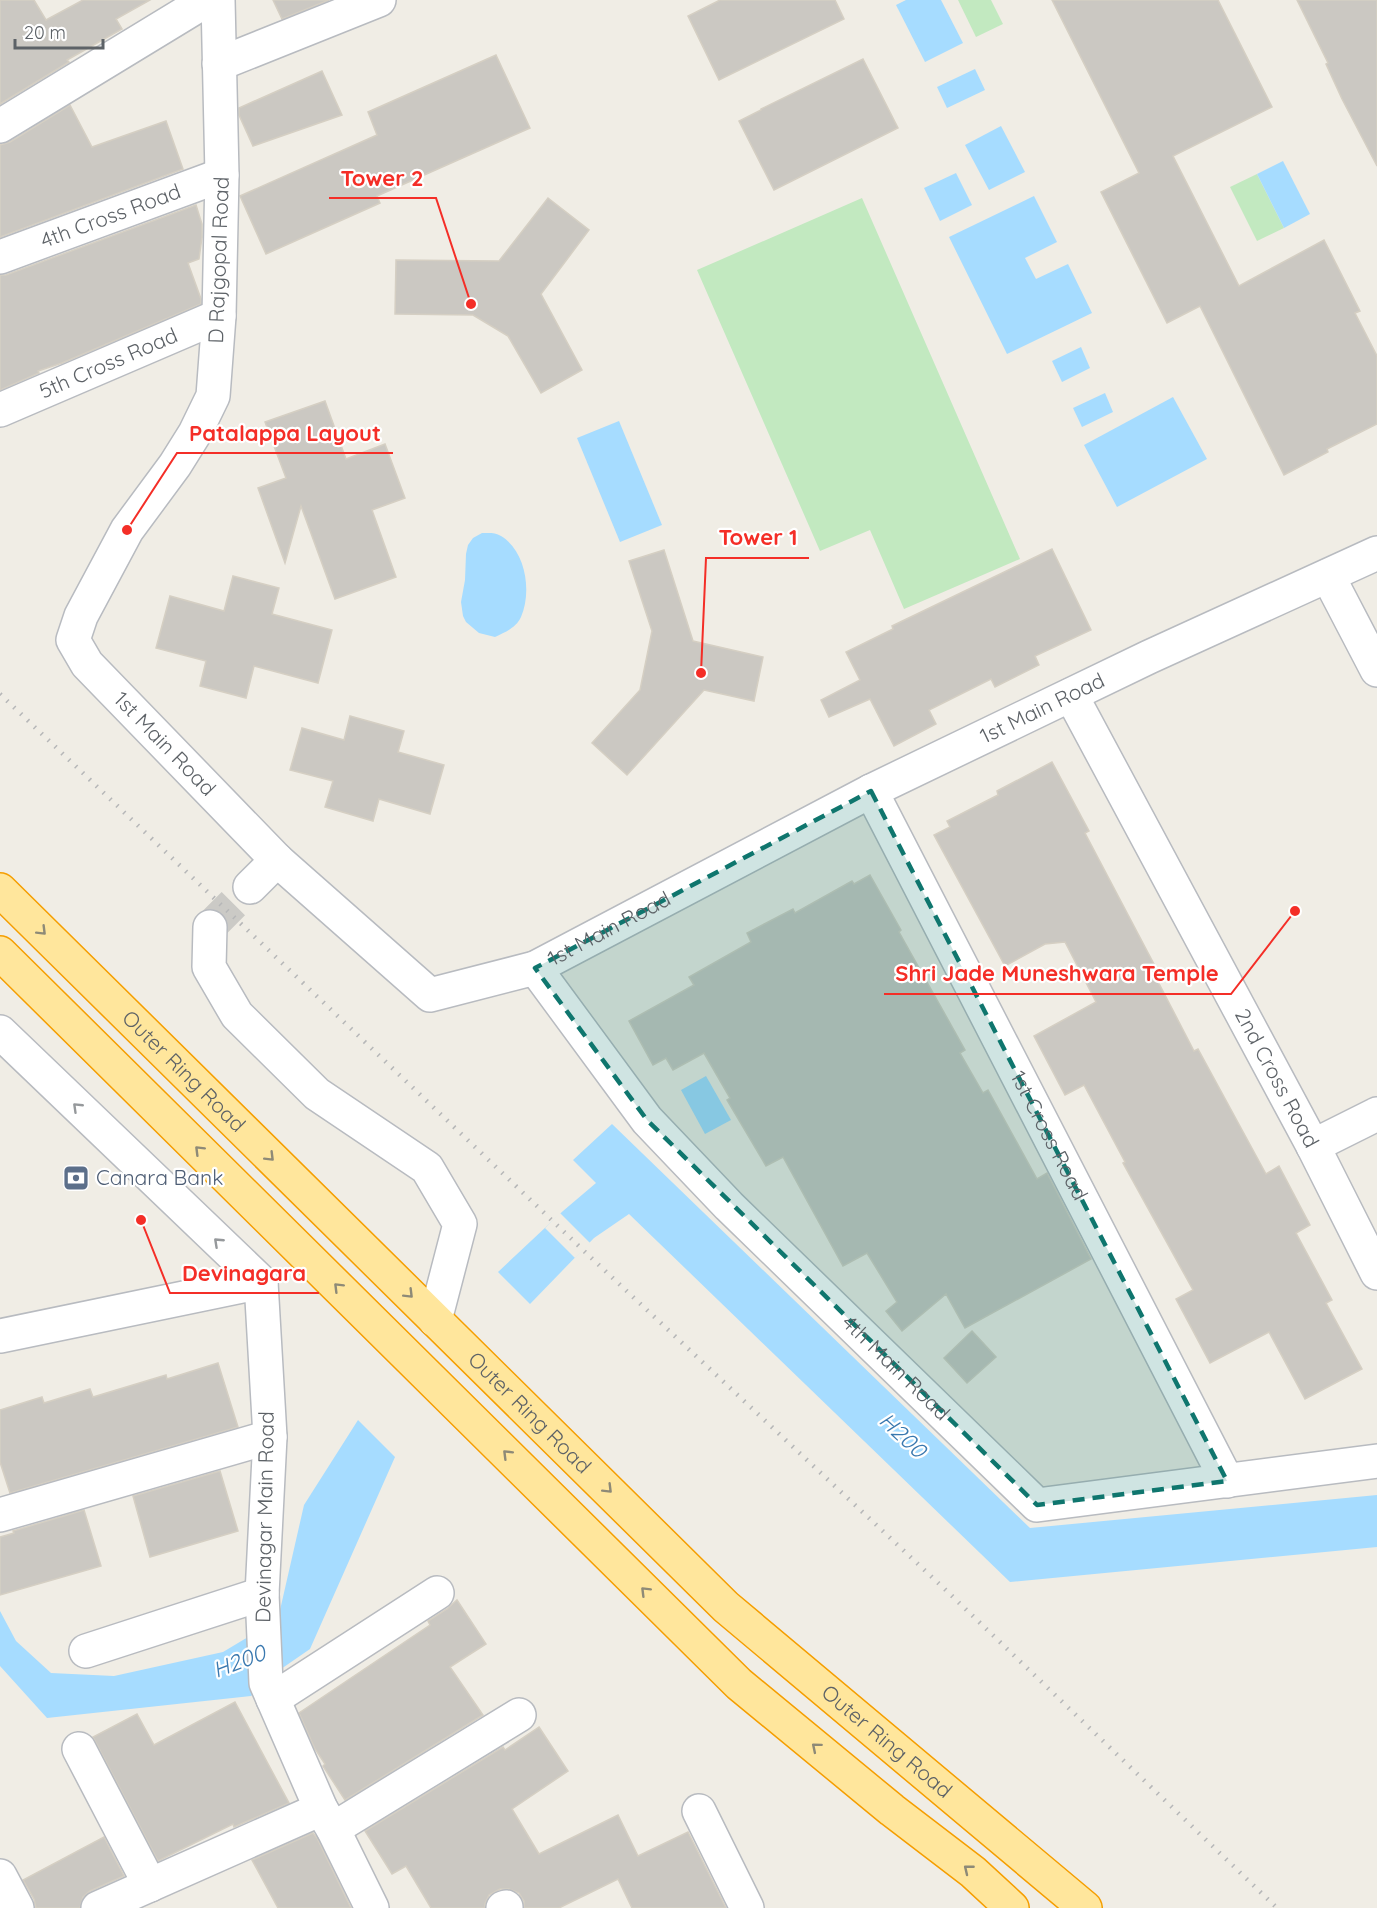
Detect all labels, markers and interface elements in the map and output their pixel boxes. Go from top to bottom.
scale bar [15,12,104,50]
text: 20 m [24,21,66,44]
callout: Tower 2 [329,158,436,198]
text: Tower 2 [341,164,423,192]
street label: D Rajgopal Road [202,176,234,344]
street label: 4th Cross Road [37,177,184,253]
street label: 5th Cross Road [35,321,181,404]
callout: Patalappa Layout [177,413,393,453]
text: Patalappa Layout [189,419,381,447]
callout: Tower 1 [706,518,809,558]
text: Tower 1 [718,523,798,551]
street label: 1st Main Road [975,666,1108,749]
street label: 1st Main Road [109,686,222,801]
street label: 1st Main Road [543,885,675,971]
one-way arrow [34,924,45,935]
callout: Shri Jade Muneshwara Temple [884,954,1231,994]
text: Shri Jade Muneshwara Temple [895,959,1219,987]
street label: Outer Ring Road [117,1004,251,1137]
street label: 2nd Cross Road [1230,1004,1325,1152]
street label: 1st Cross Road [1006,1066,1094,1204]
one-way arrow [74,1103,84,1114]
one-way arrow [196,1147,207,1158]
one-way arrow [262,1149,273,1160]
bank icon: Canara Bank [61,1163,91,1193]
place label: Canara Bank [96,1164,223,1190]
one-way arrow [215,1238,226,1249]
callout: Devinagara [170,1253,319,1293]
text: Devinagara [182,1259,306,1287]
one-way arrow [334,1284,345,1294]
one-way arrow [401,1286,412,1297]
street label: 4th Main Road [837,1309,956,1425]
street label: Outer Ring Road [463,1346,597,1478]
water label: H200 [874,1406,934,1465]
street label: Devinagar Main Road [249,1411,279,1623]
one-way arrow [503,1450,514,1461]
one-way arrow [601,1482,611,1493]
one-way arrow [642,1587,652,1598]
water label: H200 [209,1638,271,1684]
street label: Outer Ring Road [817,1679,958,1803]
one-way arrow [812,1743,823,1754]
one-way arrow [964,1865,975,1876]

